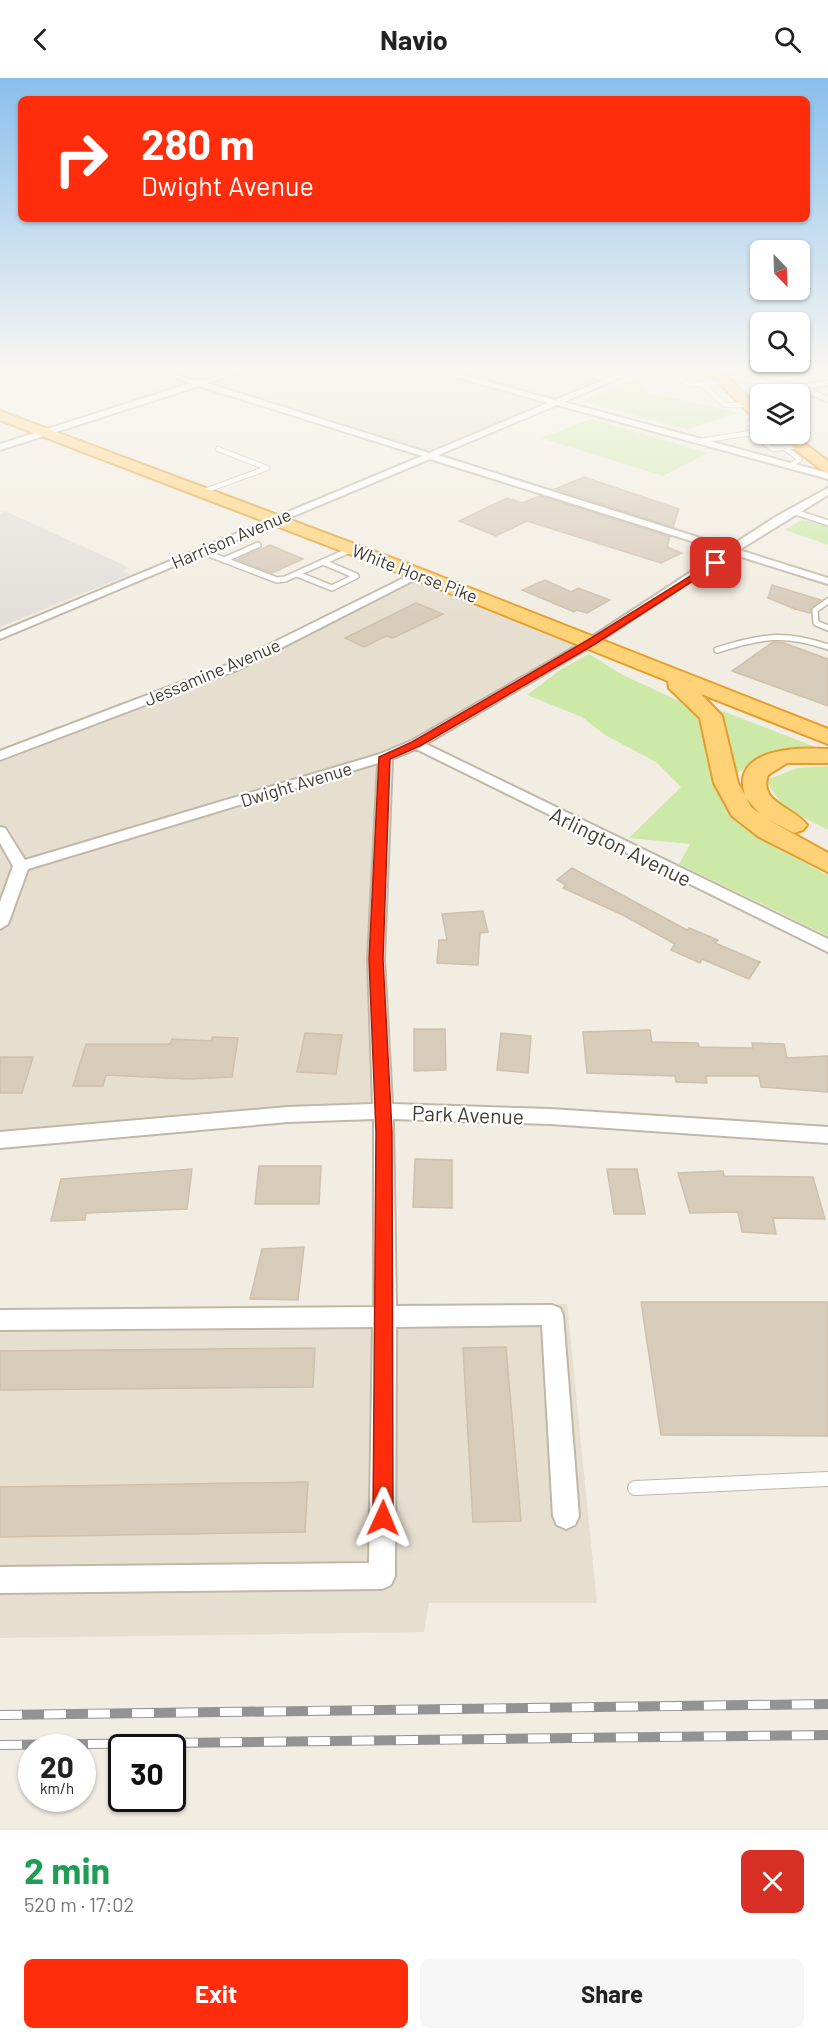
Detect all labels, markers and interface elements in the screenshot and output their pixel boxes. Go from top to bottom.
icon: back [24,23,57,56]
text: Navio [380,23,448,55]
icon: search [771,23,804,56]
text: 280 m [141,118,255,168]
icon: right [42,120,120,198]
text: Dwight Avenue [141,169,314,201]
north arrow [750,240,810,300]
map controls [750,240,810,444]
button: search [750,312,810,372]
button: layers [750,384,810,444]
street label: Harrison Avenue [168,503,294,573]
pin [690,537,741,588]
street label: White Horse Pike [349,539,481,607]
icon: arrive [699,546,732,579]
street label: Jessamine Avenue [141,633,283,711]
street label: Dwight Avenue [238,757,354,811]
street label: Arlington Avenue [546,801,696,891]
street label: Park Avenue [411,1100,525,1128]
position arrow [351,1486,415,1550]
speed limit sign: 30 [108,1734,186,1812]
text: 20 [40,1748,74,1784]
text: km/h [40,1779,74,1797]
text: 2 min [24,1848,110,1891]
button: close [741,1850,804,1913]
text: 520 m · 17:02 [24,1892,134,1916]
button: Exit [24,1959,408,2028]
button: Share [420,1959,804,2028]

